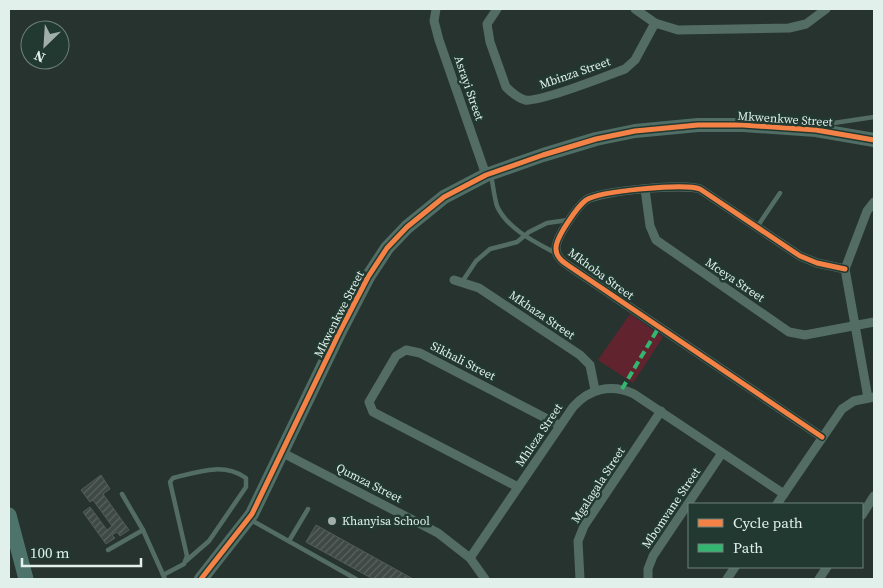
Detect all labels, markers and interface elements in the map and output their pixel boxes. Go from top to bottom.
north arrow [20,20,70,70]
text: N [31,46,48,68]
street label: Asrayi Street [450,53,488,123]
street label: Mbinza Street [537,53,613,93]
street label: Mkwenkwe Street [737,108,833,130]
street label: Mkhoba Street [565,245,637,303]
street label: Mceya Street [702,254,768,306]
street label: Mkwenkwe Street [310,268,368,360]
street label: Mkhaza Street [506,287,578,343]
street label: Sikhali Street [428,338,498,384]
street label: Mhleza Street [512,400,566,470]
street label: Mgalagala Street [567,444,629,526]
street label: Qumza Street [333,460,405,506]
street label: Mbomvane Street [638,465,704,551]
legend [688,503,863,568]
text: Cycle path [733,512,803,533]
place label: Khanyisa School [342,513,430,529]
marker: Khanyisa School [326,515,338,527]
scale bar [22,536,141,568]
text: Path [733,537,763,558]
text: 100 m [30,542,70,563]

